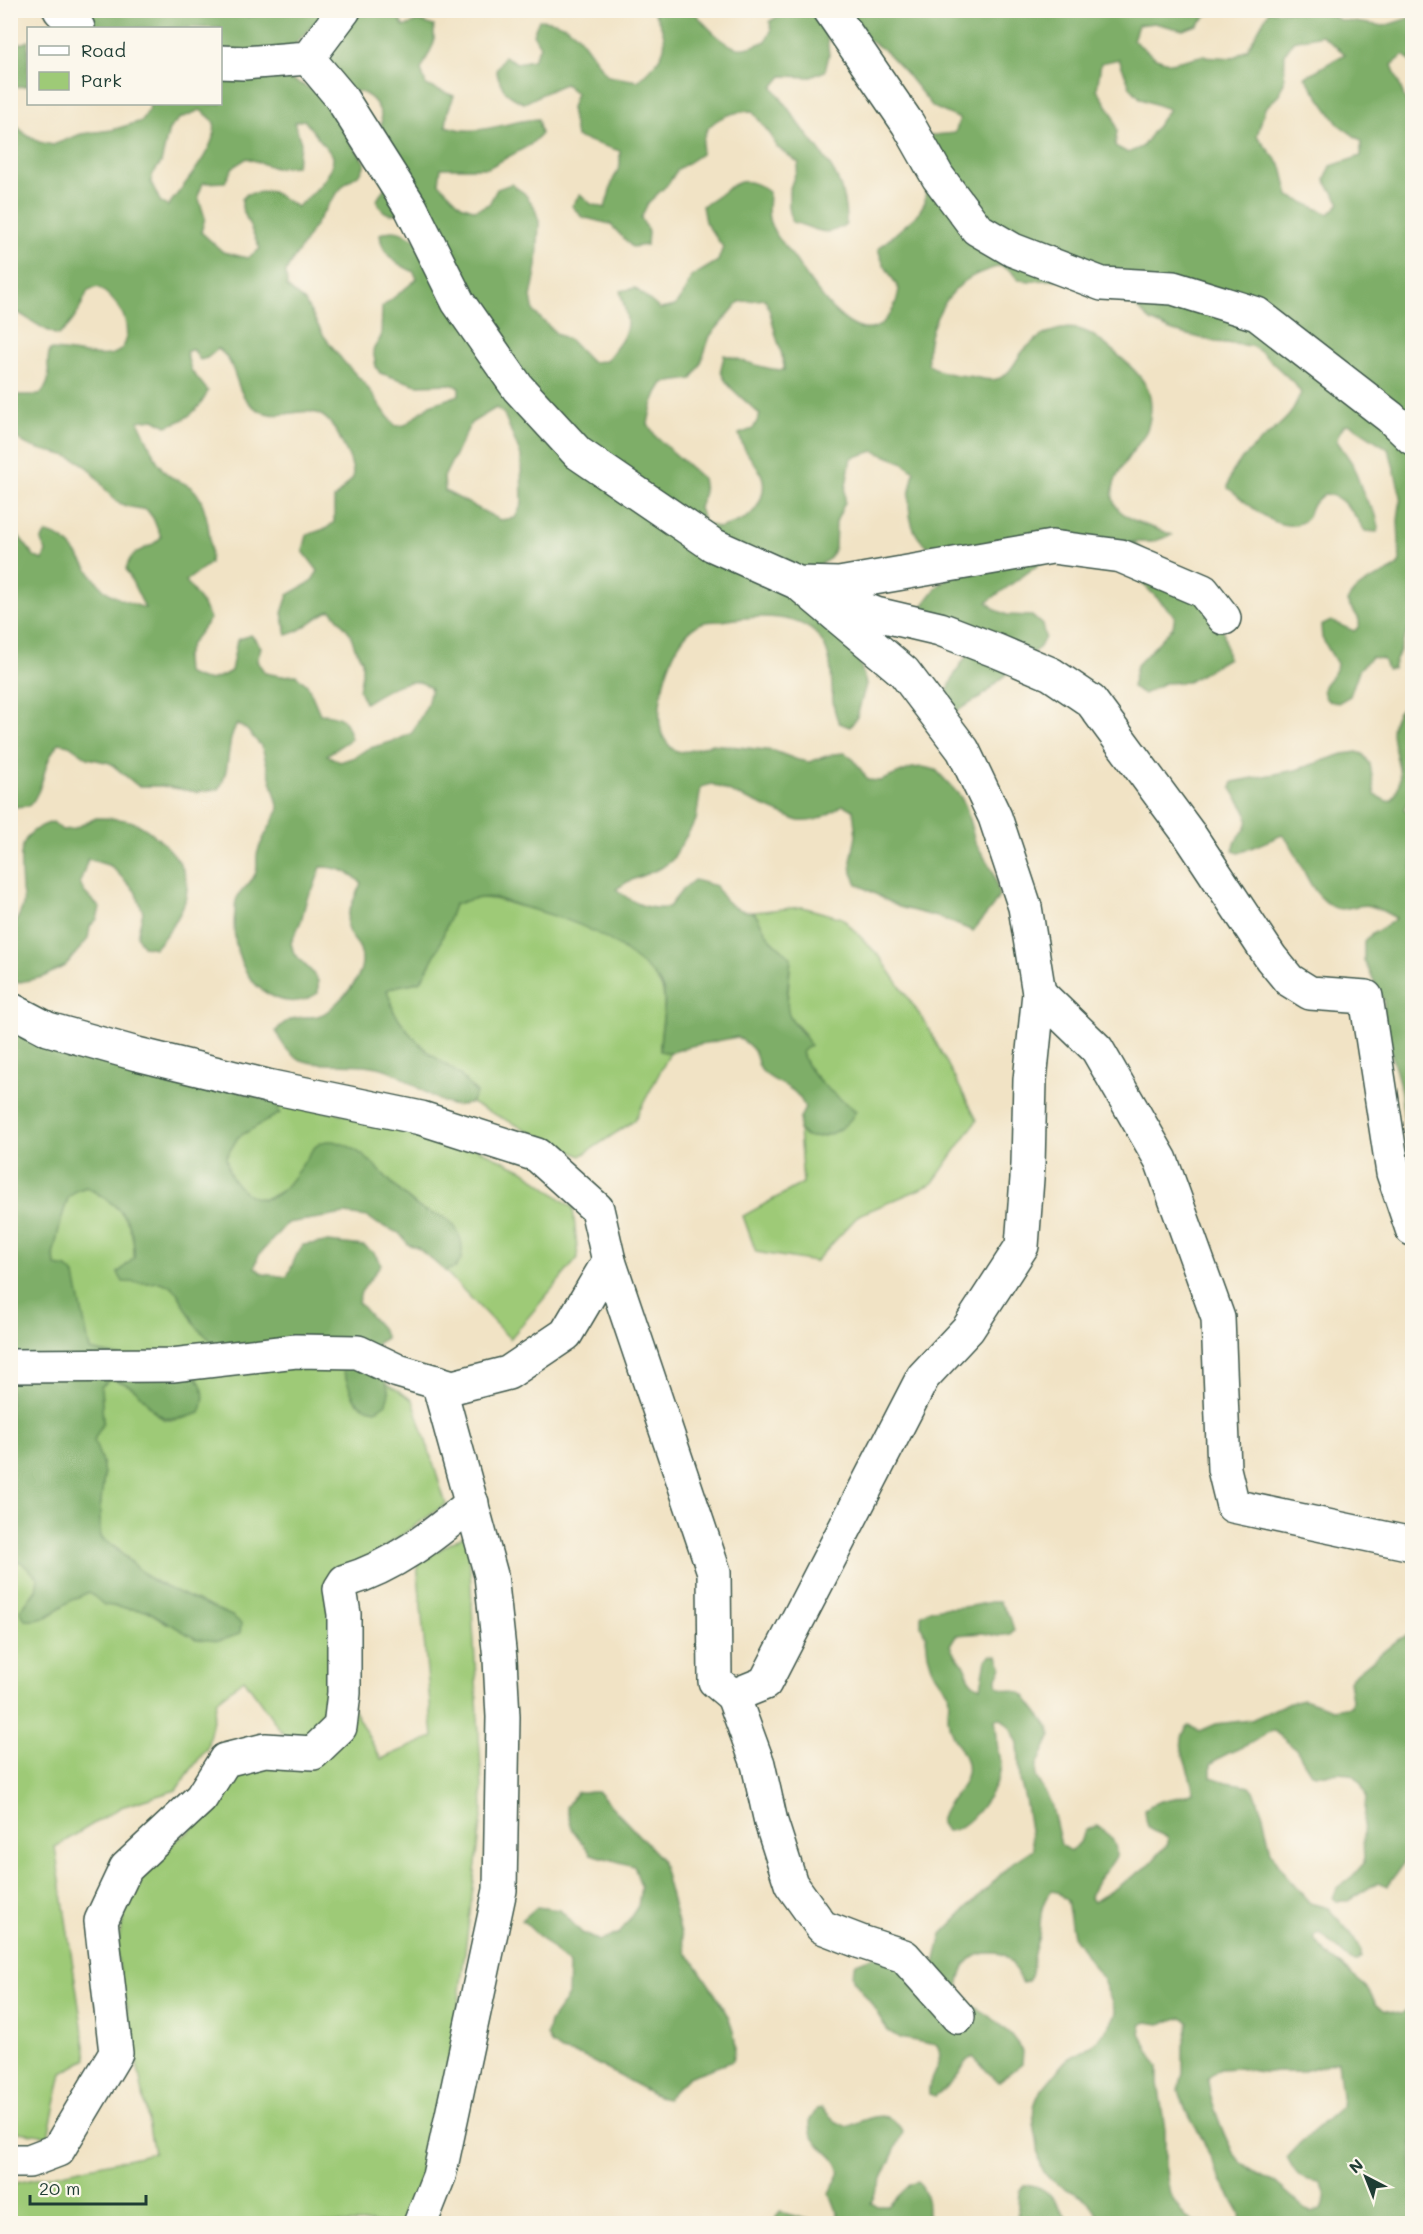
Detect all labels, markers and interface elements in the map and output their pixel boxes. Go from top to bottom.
legend [27,27,222,105]
text: Road [81,38,126,62]
text: Park [81,68,122,92]
north arrow [1336,2147,1396,2207]
text: N [1344,2154,1367,2177]
scale bar [30,2168,146,2206]
text: 20 m [39,2176,80,2200]

